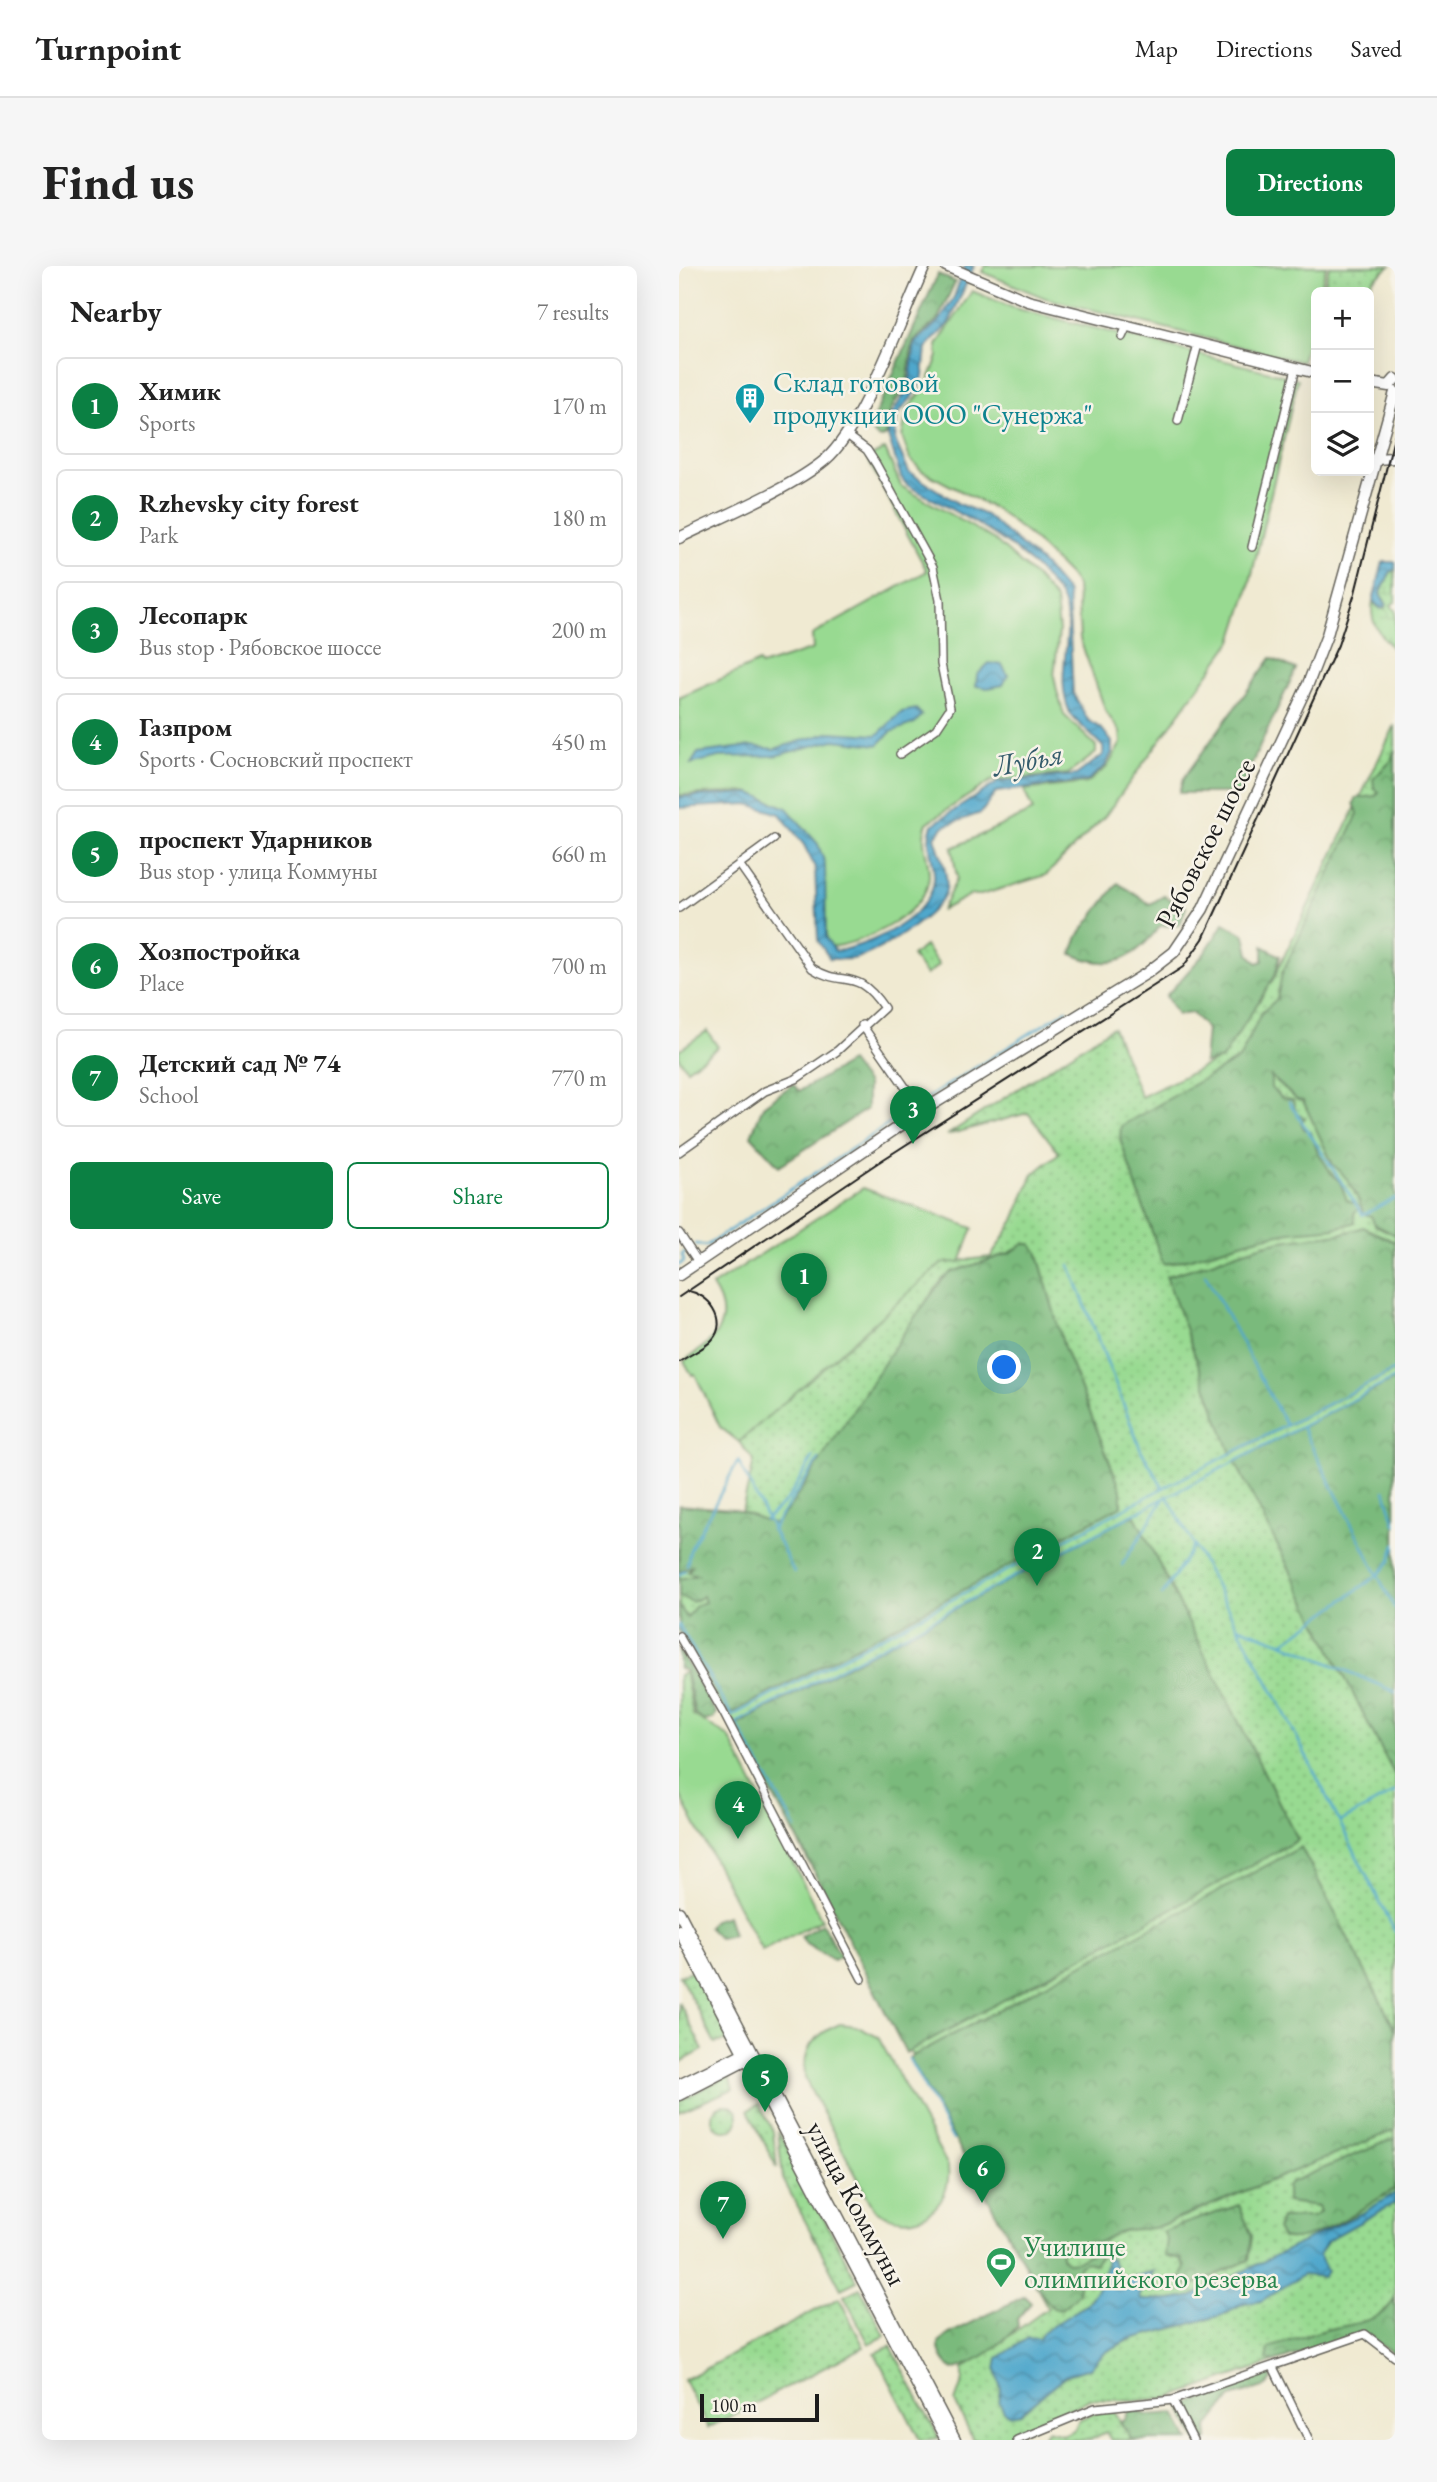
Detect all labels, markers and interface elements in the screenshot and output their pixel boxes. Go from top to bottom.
text: Turnpoint [35,27,181,70]
text: Map [1135,33,1178,64]
text: Directions [1216,33,1313,64]
text: Saved [1351,33,1402,64]
button: Directions [1226,149,1395,216]
text: Find us [42,150,194,214]
map controls [1311,287,1374,476]
button: + [1311,287,1374,350]
text: Nearby [70,292,162,331]
text: 7 results [537,297,609,327]
button: − [1311,350,1374,413]
place label: Склад готовой продукции ООО "Сунержа" [773,364,1093,432]
text: Химик [139,374,221,408]
building icon: Склад готовой продукции ООО "Сунержа" [733,381,767,425]
text: 1 [89,391,101,421]
text: 170 m [551,391,607,421]
text: Sports [139,408,195,438]
button: layers [1311,413,1374,476]
text: Rzhevsky city forest [139,486,359,520]
text: 2 [89,503,101,533]
text: 180 m [551,503,607,533]
text: Park [139,520,178,550]
text: Лесопарк [139,598,248,632]
text: 3 [89,615,101,645]
text: 200 m [551,615,607,645]
text: Bus stop · Рябовское шоссе [139,632,381,662]
text: Газпром [139,710,232,744]
text: 4 [89,727,101,757]
text: 450 m [551,727,607,757]
water label: Лубья [987,734,1067,786]
text: Sports · Сосновский проспект [139,744,413,774]
street label: Рябовское шоссе [1147,752,1263,934]
text: проспект Ударников [139,822,372,856]
text: 5 [89,839,101,869]
text: 660 m [551,839,607,869]
text: Bus stop · улица Коммуны [139,856,378,886]
text: Хозпостройка [139,934,300,968]
text: 6 [89,951,101,981]
text: 700 m [551,951,607,981]
text: Place [139,968,184,998]
text: Детский сад № 74 [139,1046,341,1080]
text: 7 [89,1063,101,1093]
text: 770 m [551,1063,607,1093]
text: School [139,1080,199,1110]
pin: 3 [890,1086,936,1144]
button: Save [70,1162,333,1229]
button: Share [347,1162,609,1229]
pin: 1 [781,1253,827,1311]
your location [987,1350,1021,1384]
pin: 2 [1014,1528,1060,1586]
pin: 4 [715,1781,761,1839]
pin: 5 [742,2054,788,2112]
street label: улица Коммуны [799,2114,915,2292]
pin: 6 [959,2145,1005,2203]
pin: 7 [700,2181,746,2239]
place label: Училище олимпийского резерва [1023,2228,1279,2296]
sports icon: Училище олимпийского резерва [984,2245,1018,2289]
scale bar [700,2391,819,2423]
text: 100 m [711,2393,757,2418]

